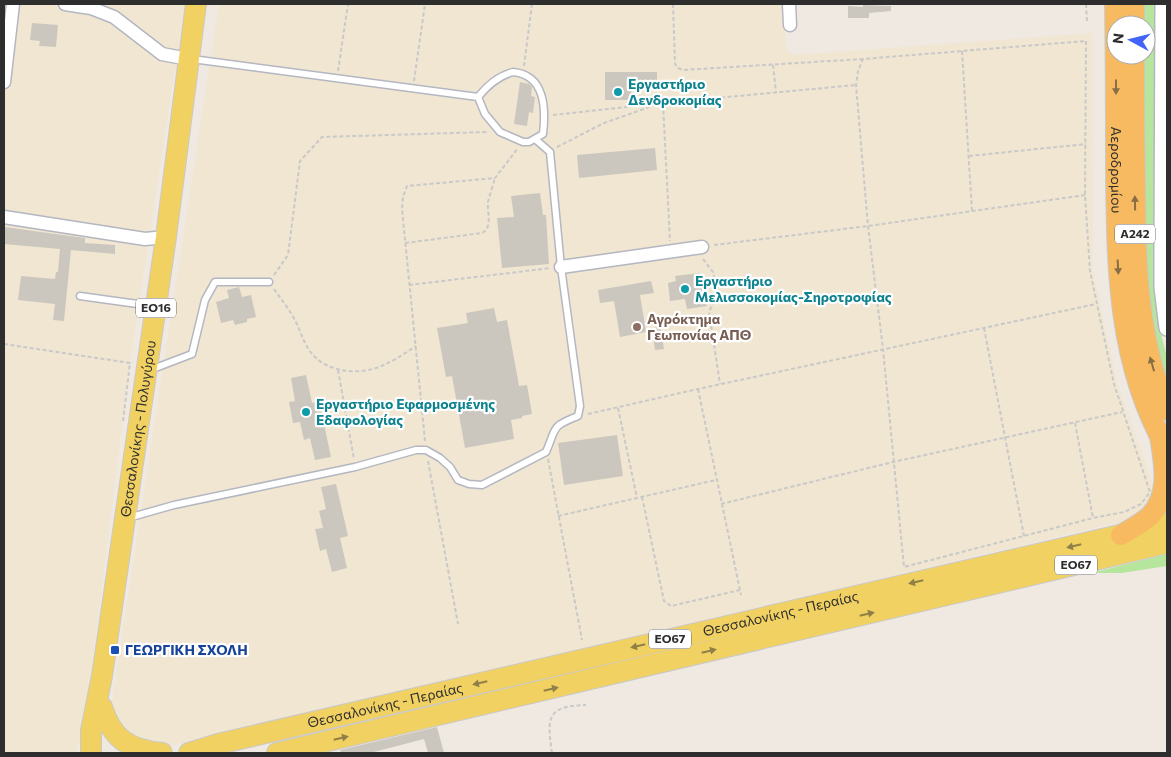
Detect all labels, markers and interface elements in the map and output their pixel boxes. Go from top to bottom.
north arrow [1106,15,1156,65]
text: N [1109,32,1127,45]
place label: Εργαστήριο Δενδροκομίας [628,75,722,108]
one-way arrow [1112,80,1120,96]
marker: Εργαστήριο Δενδροκομίας [612,86,624,98]
street label: Αεροδρομίου [1108,127,1126,214]
one-way arrow [1131,194,1139,210]
road number: Α242 [1115,224,1155,243]
one-way arrow [1114,260,1122,276]
place label: Εργαστήριο Μελισσοκομίας-Σηροτροφίας [695,272,892,305]
marker: Εργαστήριο Μελισσοκομίας-Σηροτροφίας [679,283,691,295]
road number: ΕΟ16 [136,298,176,318]
place label: Αγρόκτημα Γεωπονίας ΑΠΘ [647,310,752,343]
marker: Αγρόκτημα Γεωπονίας ΑΠΘ [631,321,643,333]
street label: Θεσσαλονίκης - Πολυγύρου [116,339,159,518]
one-way arrow [1148,356,1156,371]
place label: Εργαστήριο Εφαρμοσμένης Εδαφολογίας [316,395,495,428]
marker: Εργαστήριο Εφαρμοσμένης Εδαφολογίας [300,406,312,418]
one-way arrow [1066,542,1082,550]
road number: ΕΟ67 [1055,556,1097,574]
one-way arrow [908,578,923,586]
street label: Θεσσαλονίκης - Περαίας [701,587,860,639]
one-way arrow [859,610,874,618]
road number: ΕΟ67 [649,630,691,648]
place label: ΓΕΩΡΓΙΚΗ ΣΧΟΛΗ [125,641,248,658]
one-way arrow [630,642,646,650]
marker: ΓΕΩΡΓΙΚΗ ΣΧΟΛΗ [109,644,121,656]
one-way arrow [701,647,716,655]
street label: Θεσσαλονίκης - Περαίας [306,678,465,731]
one-way arrow [472,679,487,687]
one-way arrow [543,685,558,693]
one-way arrow [334,734,349,742]

